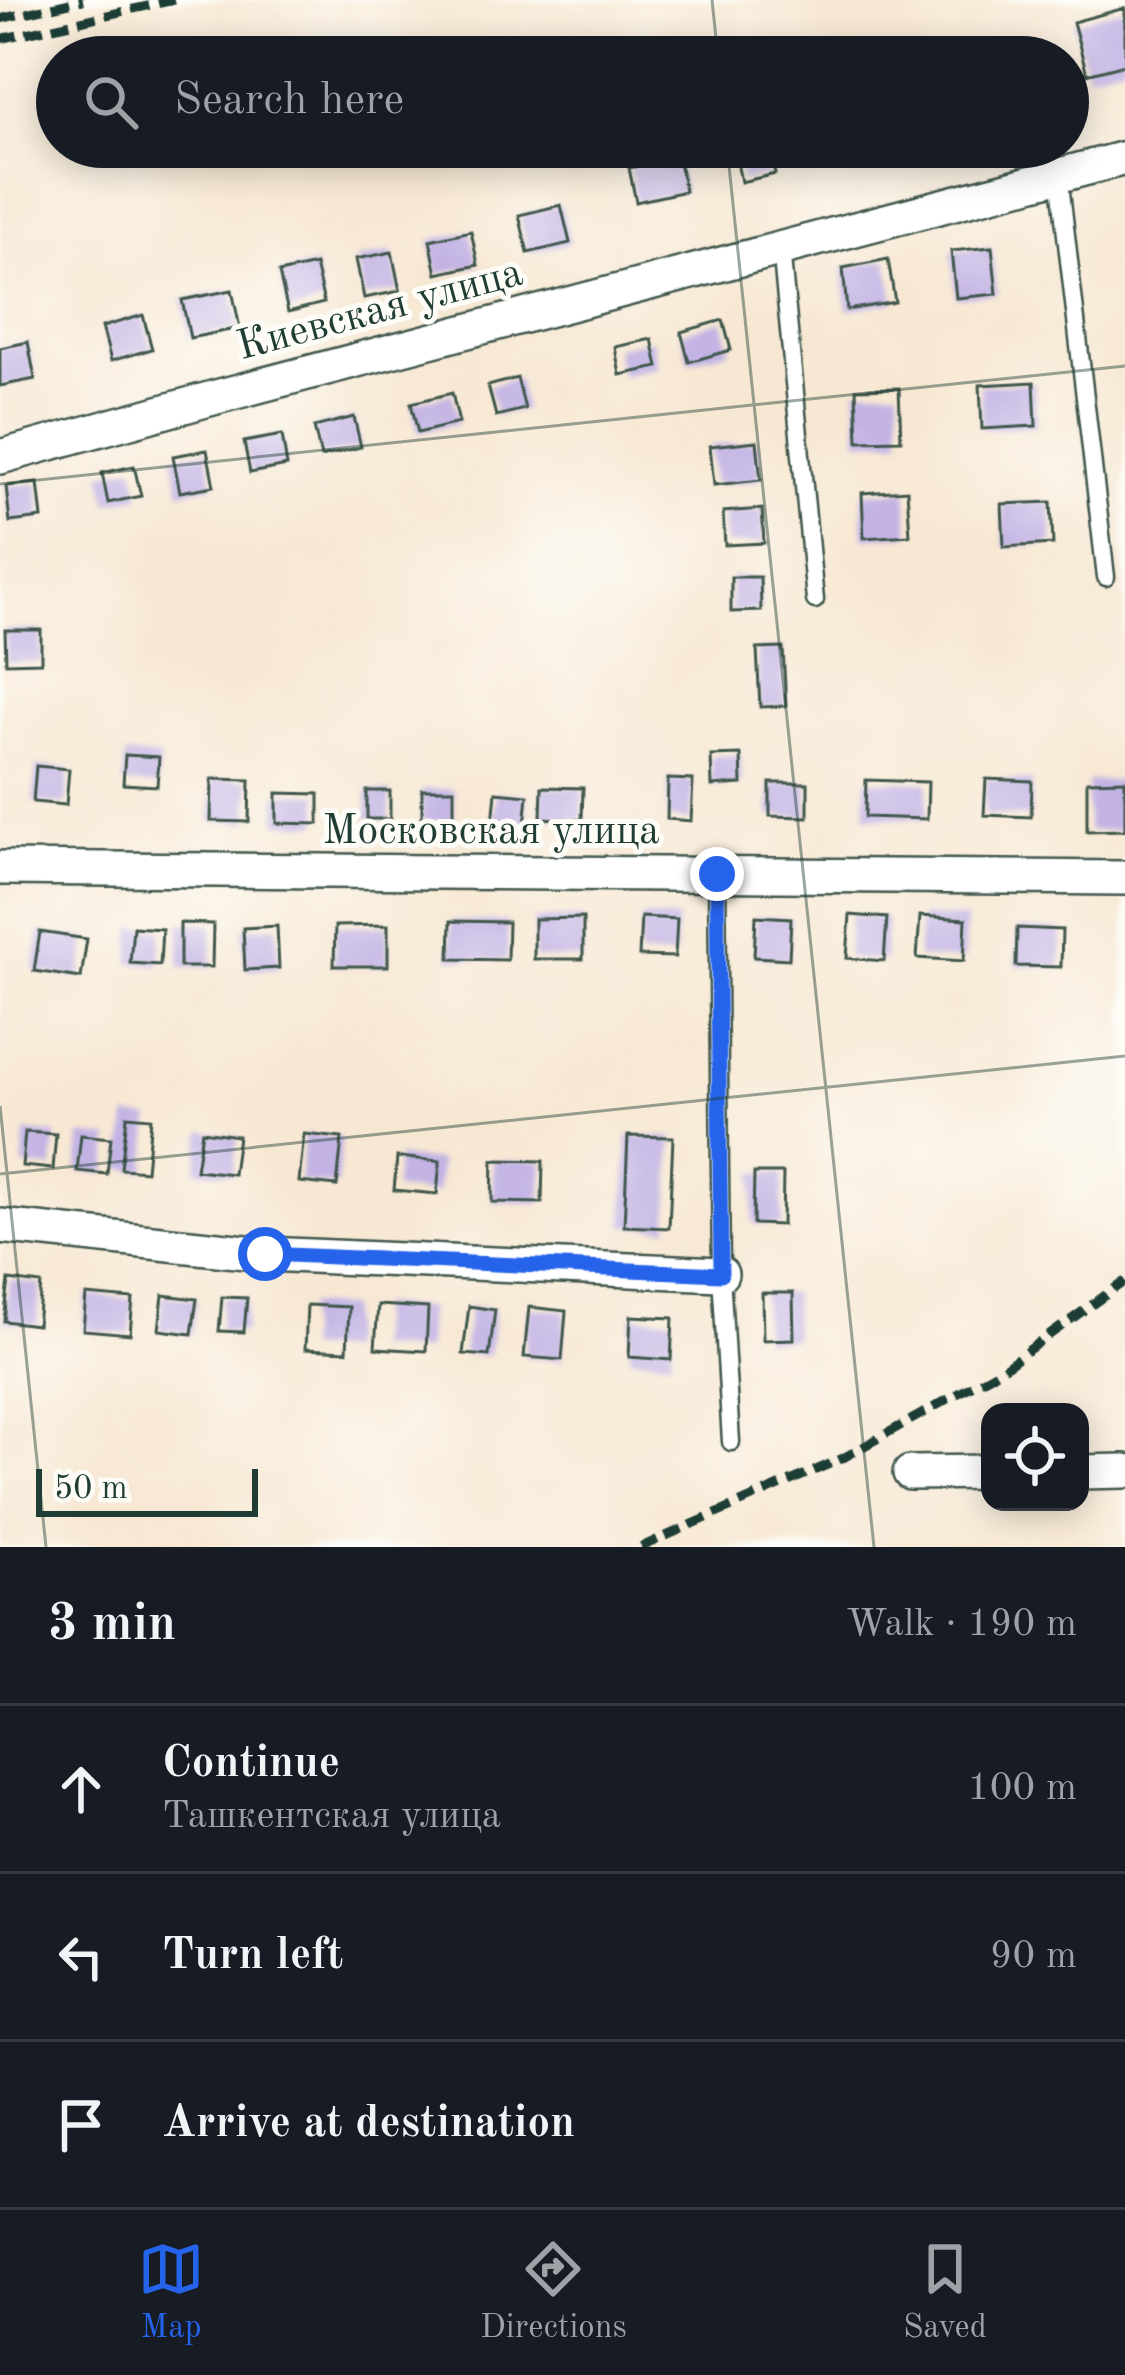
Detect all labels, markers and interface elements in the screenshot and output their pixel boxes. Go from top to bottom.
search box [36,36,1089,168]
icon: search [78,69,144,135]
text: Search here [174,79,404,124]
street label: Киевская улица [233,253,527,369]
street label: Московская улица [322,811,660,853]
route end [690,847,744,901]
route start [238,1227,292,1281]
map controls [981,1403,1089,1511]
button: locate [981,1403,1089,1511]
scale bar [36,1463,258,1516]
text: 50 m [54,1473,128,1506]
text: 3 min [48,1600,176,1651]
text: Walk · 190 m [846,1605,1077,1644]
text: Continue [162,1742,340,1787]
icon: ahead [48,1756,114,1822]
text: 100 m [967,1769,1077,1808]
text: Ташкентская улица [162,1797,501,1836]
icon: left [48,1924,114,1990]
text: Turn left [162,1934,343,1979]
text: 90 m [990,1937,1077,1976]
icon: arrive [48,2092,114,2158]
text: Arrive at destination [162,2102,575,2147]
tab: Map [138,2236,204,2349]
tab: Directions [480,2236,627,2349]
tab: Saved [903,2236,987,2349]

